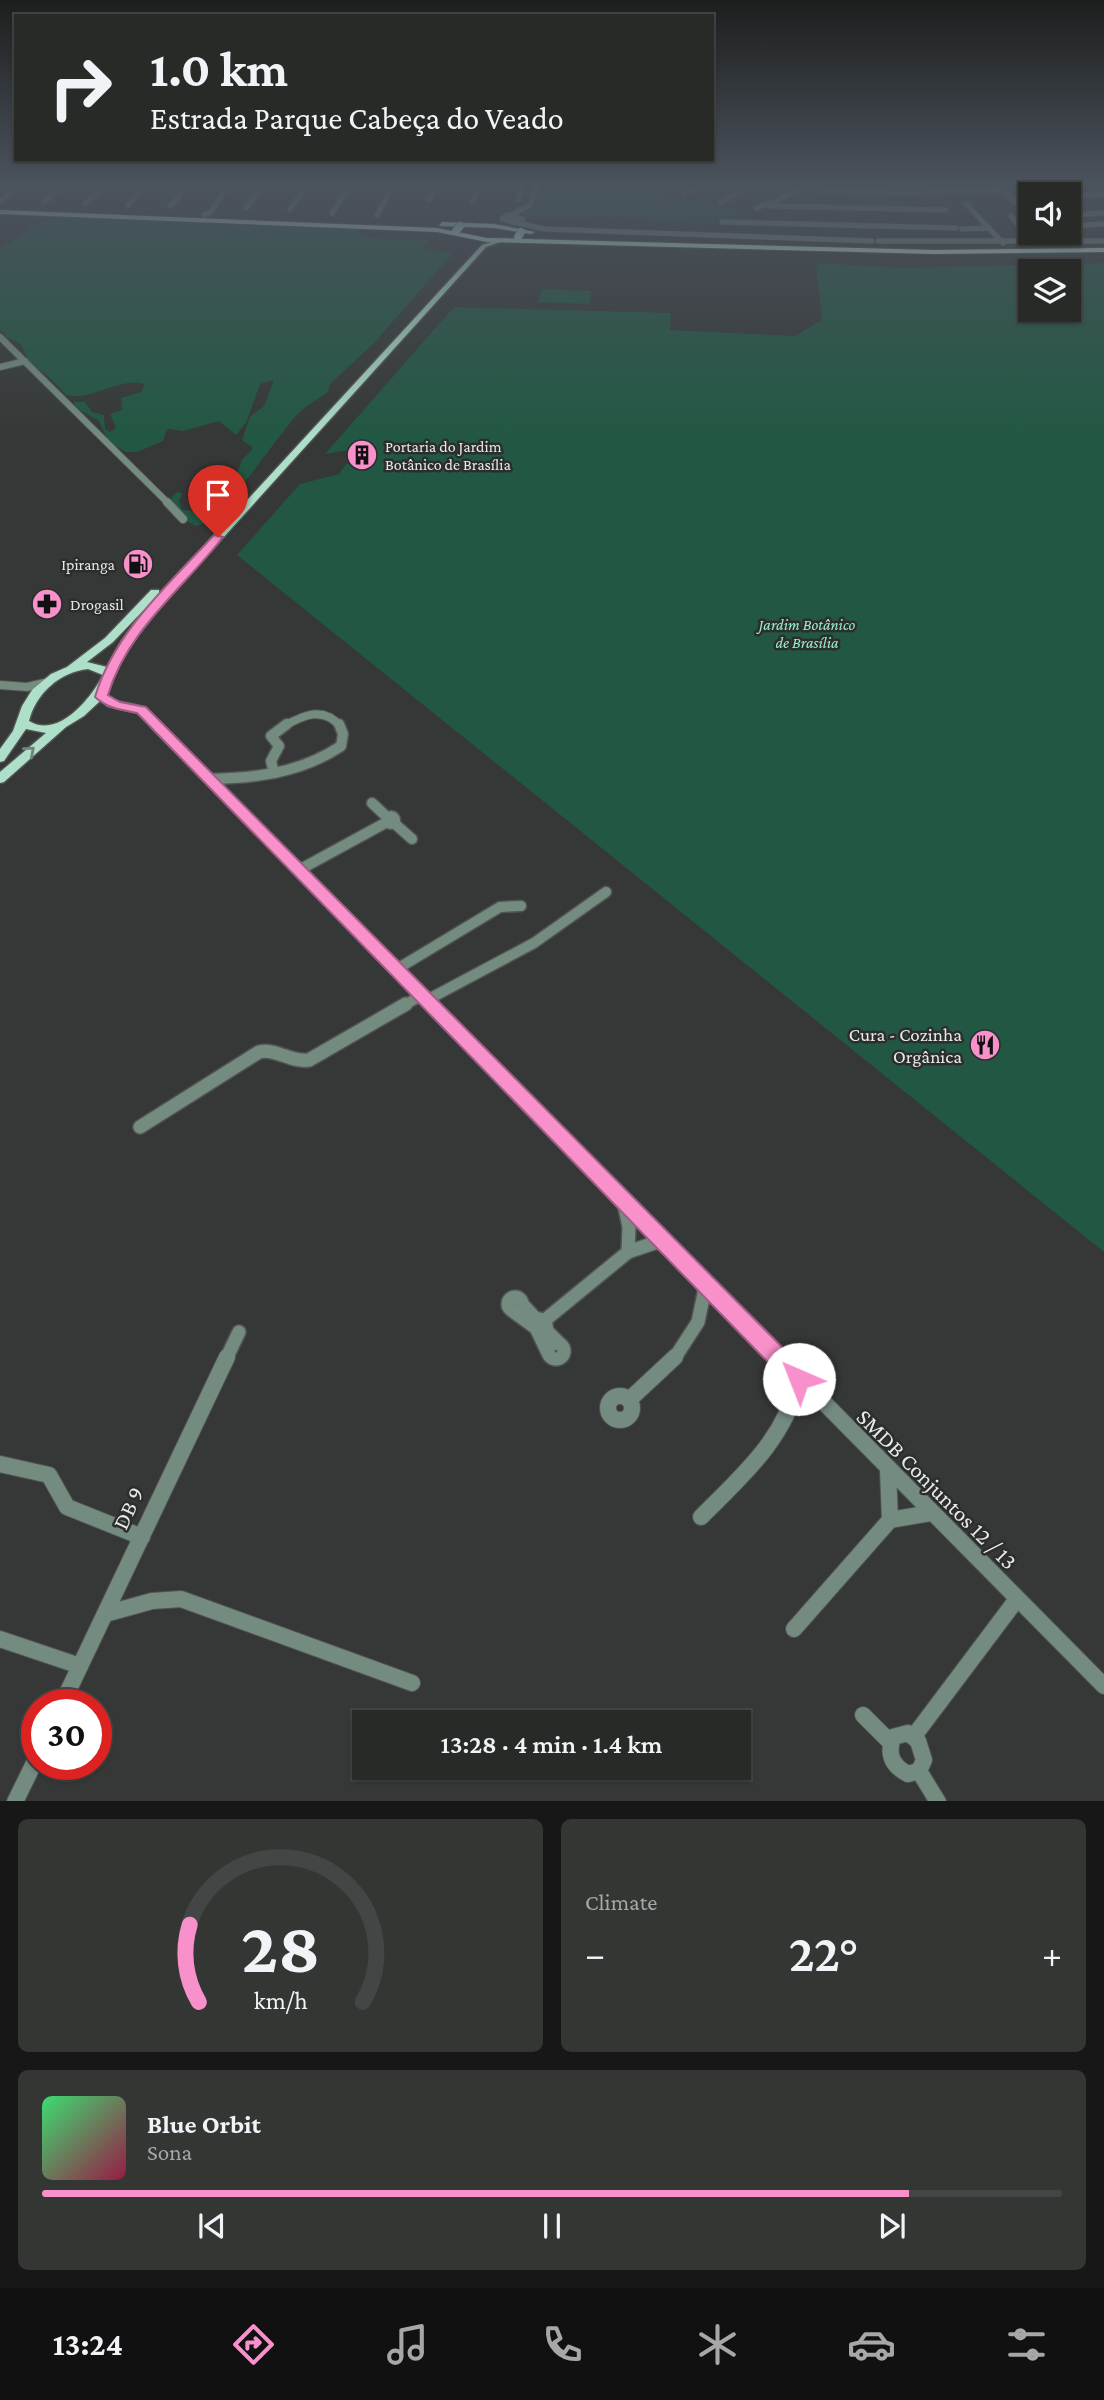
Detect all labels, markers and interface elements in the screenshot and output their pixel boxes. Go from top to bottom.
icon: right [35,42,126,133]
text: 1.0 km [150,42,288,97]
text: Estrada Parque Cabeça do Veado [150,100,564,136]
map controls [1018,182,1081,322]
button: sound [1018,182,1081,245]
button: layers [1018,259,1081,322]
building icon: Portaria do Jardim Botânico de Brasília [345,438,379,472]
place label: Portaria do Jardim Botânico de Brasília [385,438,511,473]
pin [188,465,248,537]
icon: arrive [199,476,237,514]
fuel station icon: Ipiranga [121,547,155,581]
place label: Ipiranga [61,556,116,574]
pharmacy icon: Drogasil [30,587,64,621]
place label: Drogasil [70,596,124,614]
park label: Jardim Botânico de Brasília [756,616,856,651]
one-way arrow [21,747,34,759]
place label: Cura - Cozinha Orgânica [849,1024,962,1067]
restaurant icon: Cura - Cozinha Orgânica [968,1028,1002,1062]
position arrow [762,1342,836,1416]
street label: SMDB Conjuntos 12 / 13 [852,1404,1022,1574]
street label: DB 9 [107,1483,149,1533]
speed limit sign: 30 [21,1689,112,1780]
text: 13:28 · 4 min · 1.4 km [441,1730,662,1759]
text: Climate [585,1889,657,1915]
text: 28 [241,1907,320,1988]
text: 22° [789,1924,858,1982]
text: − [585,1933,605,1975]
text: + [1042,1933,1062,1975]
text: km/h [254,1986,307,2013]
text: Blue Orbit [147,2110,261,2139]
text: Sona [147,2139,192,2165]
icon: previous [193,2207,231,2245]
icon: pause [533,2207,571,2245]
icon: next [873,2207,911,2245]
icon: directions [229,2320,278,2369]
icon: music [383,2320,432,2369]
icon: phone [538,2320,587,2369]
icon: climate [693,2320,742,2369]
icon: car [847,2320,896,2369]
icon: filters [1002,2320,1051,2369]
text: 13:24 [53,2326,123,2362]

